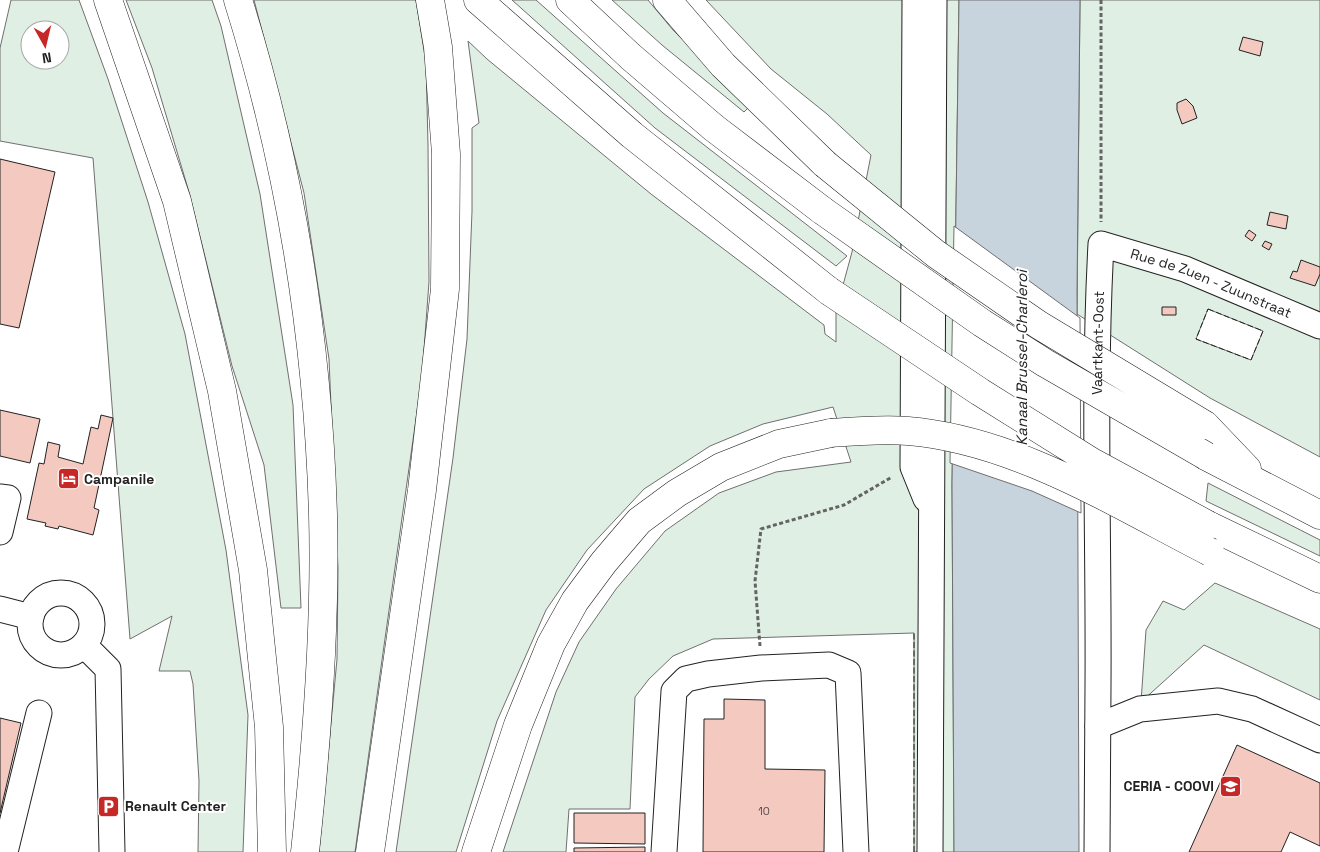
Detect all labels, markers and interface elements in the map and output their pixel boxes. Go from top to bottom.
north arrow [20,20,70,70]
text: N [41,48,53,67]
street label: Rue de Zuen - Zuunstraat [1128,244,1294,322]
water label: Kanaal Brussel-Charleroi [1012,268,1031,446]
street label: Vaartkant-Oost [1088,291,1108,395]
hotel icon: Campanile [56,467,80,491]
place label: Campanile [84,470,154,488]
school or university icon: CERIA - COOVI [1218,774,1242,798]
place label: CERIA - COOVI [1123,777,1214,795]
parking icon: Renault Center [97,794,121,818]
place label: Renault Center [125,797,226,815]
house number: 10 [758,804,770,818]

